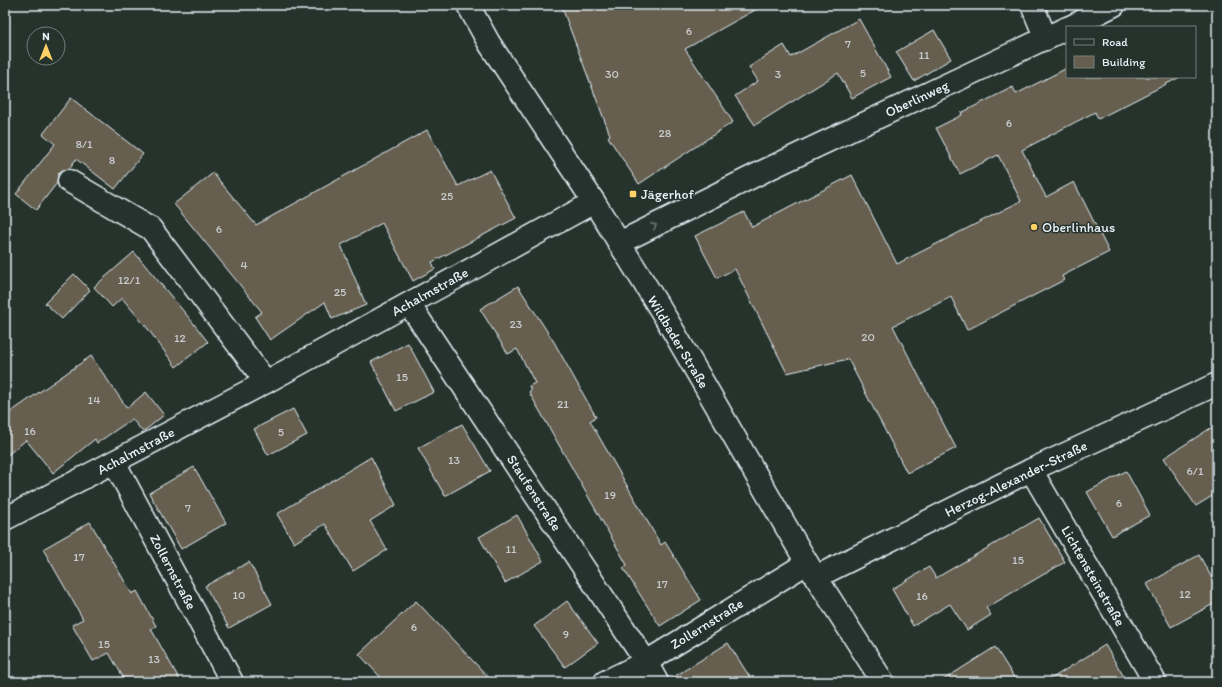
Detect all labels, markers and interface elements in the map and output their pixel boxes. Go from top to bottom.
house number: 6 [686,24,692,38]
north arrow [26,26,66,66]
legend [1066,26,1196,78]
text: N [42,30,50,43]
text: Road [1102,35,1128,49]
house number: 7 [845,37,851,51]
house number: 11 [918,48,930,62]
text: Building [1102,55,1146,69]
house number: 5 [860,66,866,80]
house number: 30 [605,67,619,81]
house number: 3 [775,67,782,81]
street label: Oberlinweg [882,77,952,121]
house number: 6 [1006,116,1012,130]
house number: 28 [659,126,672,140]
house number: 8/1 [75,137,93,151]
house number: 8 [109,153,116,167]
place label: Jägerhof [641,186,695,203]
house number: 25 [441,189,453,203]
marker: Jägerhof [628,189,638,199]
place label: Oberlinhaus [1042,219,1115,236]
house number: 6 [216,222,222,236]
marker: Oberlinhaus [1029,222,1039,232]
one-way arrow [649,223,657,230]
house number: 4 [240,258,248,272]
street label: Achalmstraße [389,264,472,320]
house number: 12/1 [118,273,141,287]
house number: 25 [334,285,346,299]
street label: Wildbader Straße [644,292,713,392]
house number: 23 [510,317,523,331]
house number: 20 [861,330,875,344]
house number: 12 [174,331,187,345]
house number: 15 [396,370,408,384]
house number: 14 [88,393,100,407]
house number: 21 [557,397,569,411]
street label: Achalmstraße [94,423,178,478]
house number: 16 [24,424,36,438]
house number: 5 [278,425,284,439]
street label: Herzog-Alexander-Straße [942,437,1090,521]
street label: Staufenstraße [503,452,565,535]
house number: 13 [448,453,461,467]
house number: 6/1 [1187,464,1204,478]
house number: 19 [604,488,616,502]
house number: 6 [1116,496,1122,510]
house number: 7 [185,501,191,515]
street label: Lichtensteinstraße [1057,523,1129,629]
street label: Zollernstraße [146,531,200,613]
house number: 11 [505,542,517,556]
house number: 17 [73,550,85,564]
house number: 15 [1012,553,1024,567]
house number: 17 [656,577,668,591]
house number: 12 [1179,587,1192,601]
house number: 10 [233,588,245,602]
house number: 16 [916,589,928,603]
street label: Zollernstraße [667,595,747,653]
house number: 6 [411,620,417,634]
house number: 9 [563,627,569,641]
house number: 15 [98,637,110,651]
house number: 13 [148,652,161,666]

